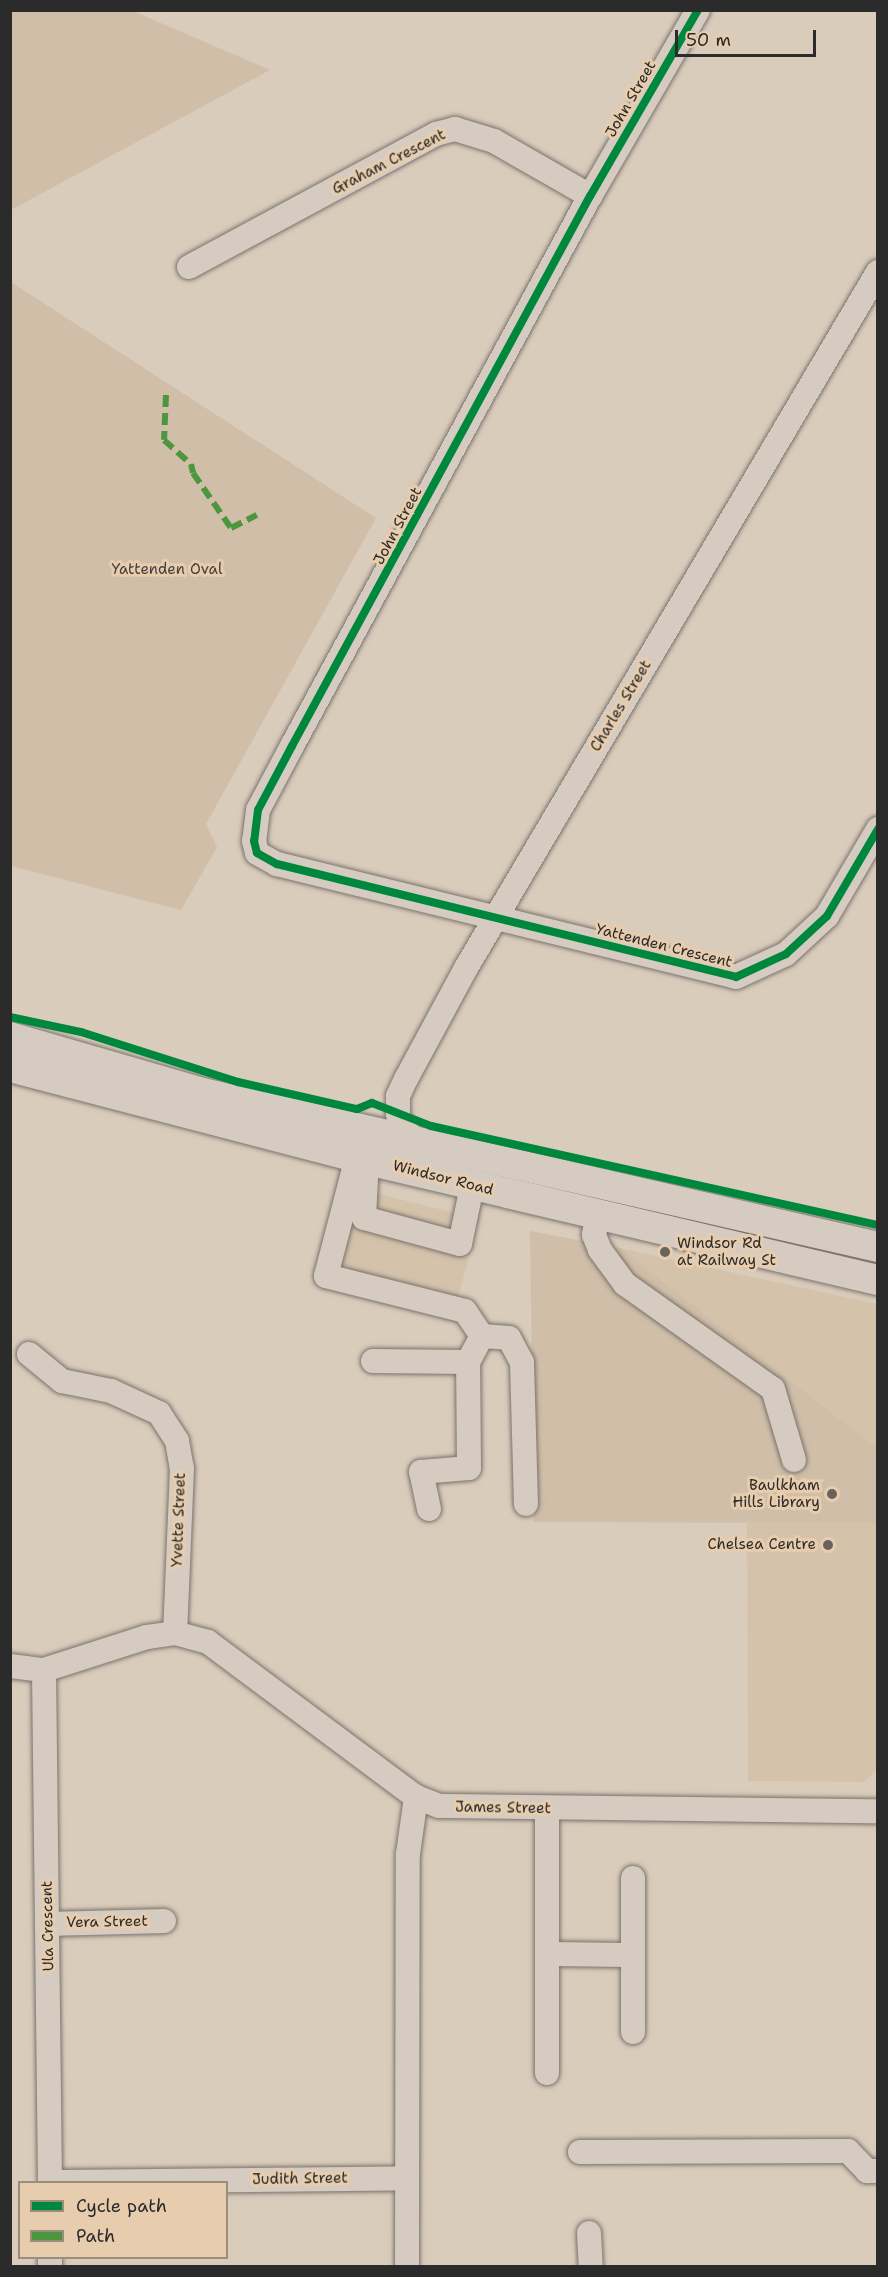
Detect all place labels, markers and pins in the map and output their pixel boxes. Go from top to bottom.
place label: Windsor Rd at Railway St [677,1234,776,1269]
marker: Windsor Rd at Railway St [658,1245,672,1259]
place label: Baulkham Hills Library [732,1476,820,1511]
marker: Baulkham Hills Library [825,1487,839,1501]
place label: Chelsea Centre [708,1536,816,1554]
marker: Chelsea Centre [821,1538,835,1552]

